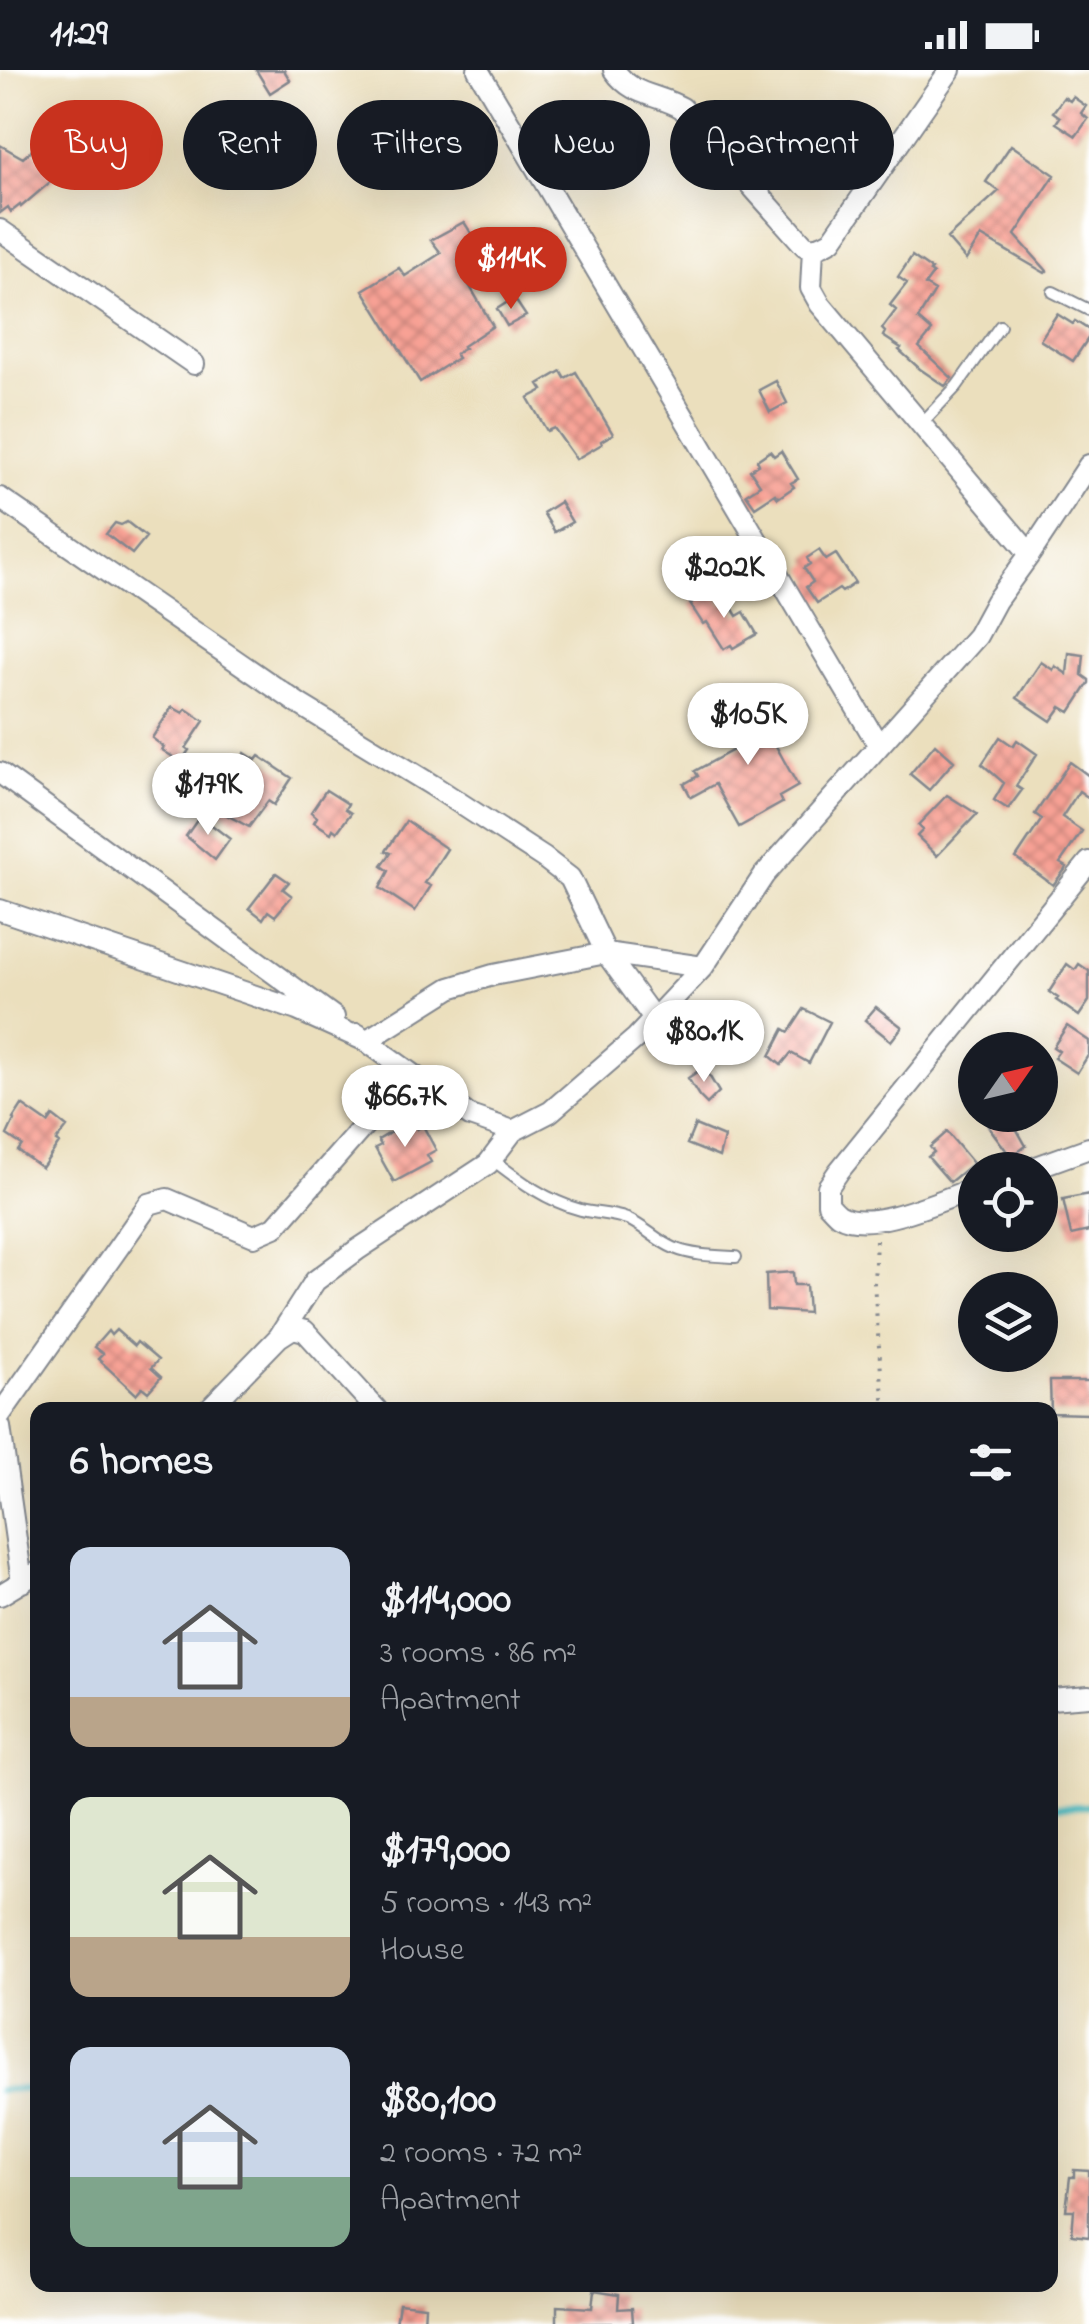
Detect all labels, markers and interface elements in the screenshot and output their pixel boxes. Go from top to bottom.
text: 11:29 [50,7,108,63]
chip: Buy [30,100,163,190]
chip: Rent [183,100,317,190]
chip: Filters [337,100,498,190]
chip: New [518,100,650,190]
chip: Apartment [670,100,894,190]
pin: $114K [441,227,581,312]
text: $114K [477,236,545,283]
pin: $202K [654,536,794,621]
text: $202K [684,545,764,592]
pin: $105K [678,683,818,768]
text: $105K [709,692,787,739]
pin: $179K [138,753,278,838]
text: $179K [174,762,242,809]
pin: $80.1K [623,1000,785,1085]
text: $80.1K [665,1009,743,1056]
north arrow [958,1032,1058,1132]
map controls [958,1032,1058,1372]
pin: $66.7K [324,1065,486,1150]
text: $66.7K [364,1074,446,1121]
button: locate [958,1152,1058,1252]
button: layers [958,1272,1058,1372]
text: 6 homes [70,1432,214,1493]
icon: filters [963,1435,1018,1490]
text: $114,000 [380,1570,511,1631]
icon: home [150,1587,270,1707]
text: 3 rooms · 86 m² [380,1631,577,1678]
text: Apartment [380,1678,521,1725]
text: $179,000 [380,1820,510,1881]
icon: home [150,1837,270,1957]
text: 5 rooms · 143 m² [380,1881,592,1928]
text: House [380,1928,464,1975]
text: $80,100 [380,2070,496,2131]
icon: home [150,2087,270,2207]
text: 2 rooms · 72 m² [380,2131,582,2178]
text: Apartment [380,2178,521,2225]

